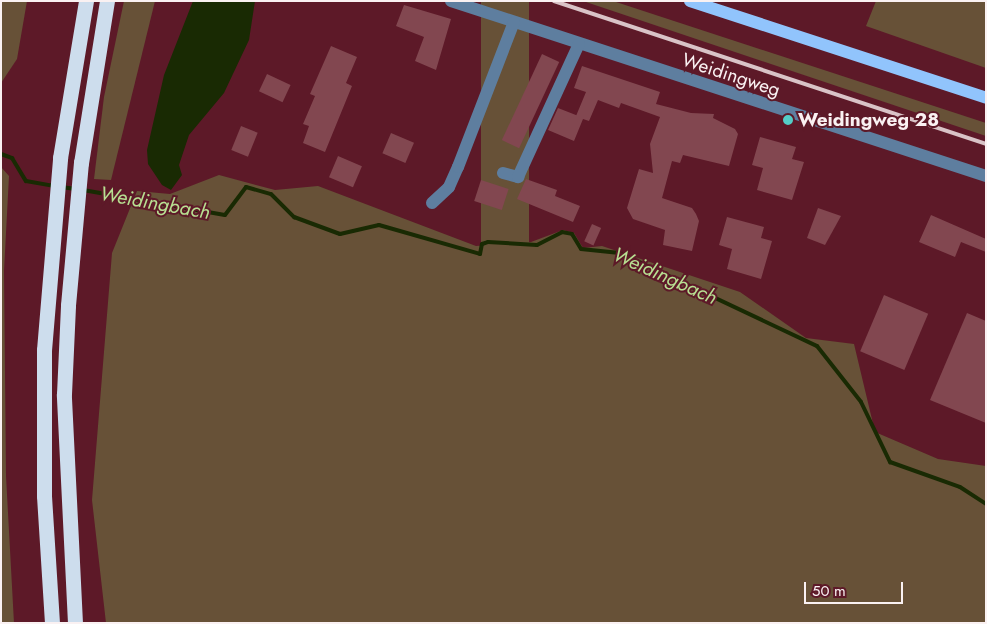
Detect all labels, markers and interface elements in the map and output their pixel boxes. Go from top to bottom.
street label: Weidingweg [679,48,783,102]
place label: Weidingweg 28 [798,109,939,131]
marker: Weidingweg 28 [782,114,794,126]
water label: Weidingbach [98,181,212,225]
water label: Weidingbach [609,242,721,310]
scale bar [807,572,906,604]
text: 50 m [812,580,846,602]

